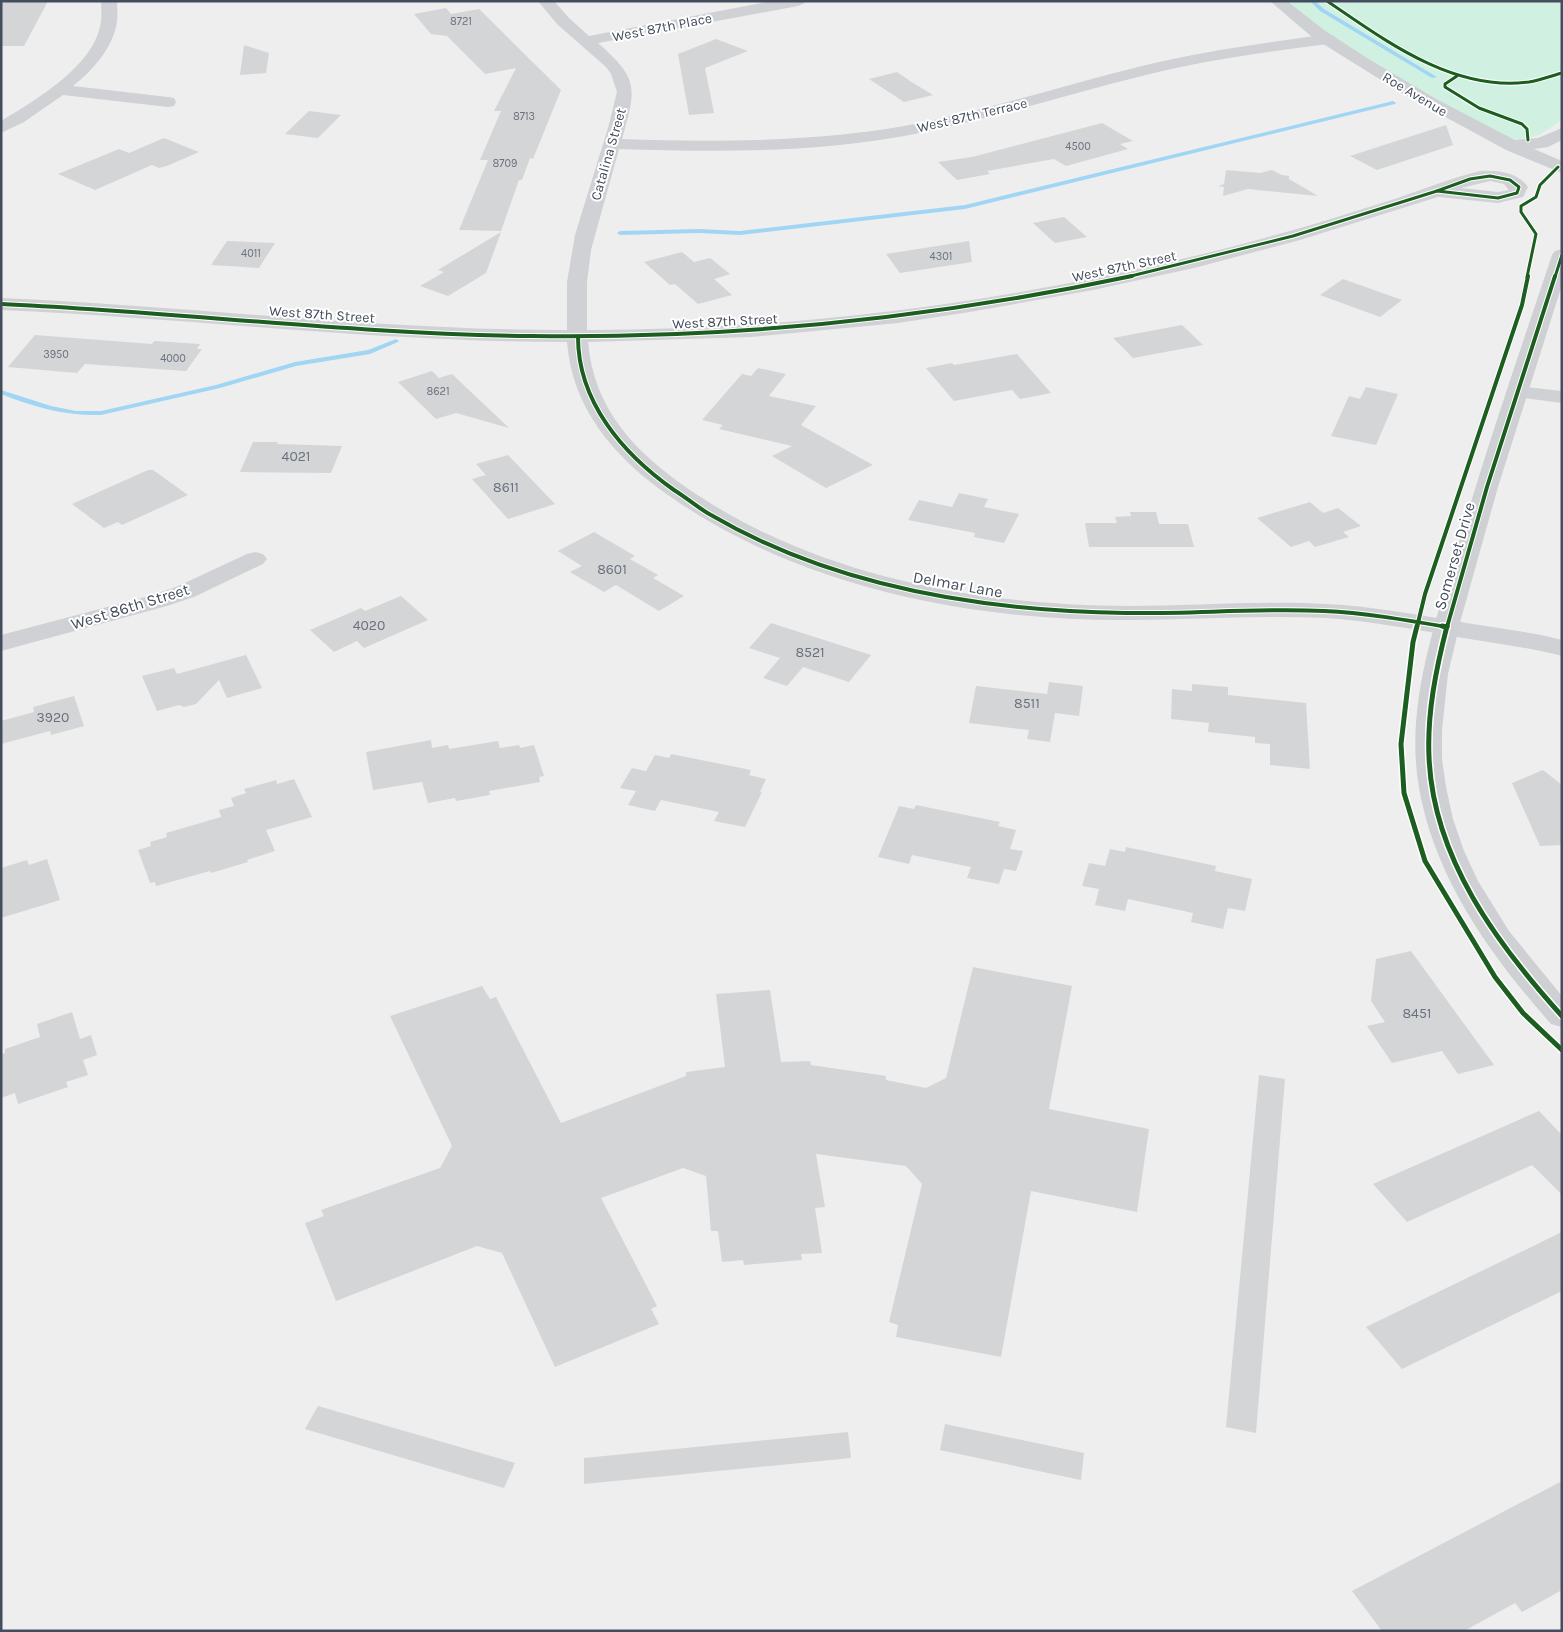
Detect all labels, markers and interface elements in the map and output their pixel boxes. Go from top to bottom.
street label: West 87th Place [611,9,713,45]
house number: 8721 [450,15,472,28]
street label: Roe Avenue [1379,68,1450,120]
street label: West 87th Terrace [915,95,1029,136]
street label: Catalina Street [587,106,630,202]
house number: 8713 [513,110,535,123]
house number: 4500 [1065,140,1091,153]
house number: 8709 [493,157,517,170]
house number: 4011 [241,247,261,260]
street label: West 87th Street [1071,247,1178,286]
house number: 4301 [930,250,952,263]
street label: West 87th Street [269,302,375,327]
street label: West 87th Street [672,310,778,333]
house number: 3950 [43,348,69,361]
house number: 4000 [160,352,186,365]
house number: 8621 [426,385,450,398]
house number: 4021 [282,448,310,465]
house number: 8611 [493,479,519,496]
street label: Somerset Drive [1430,500,1479,612]
house number: 8601 [597,561,627,578]
street label: Delmar Lane [912,567,1004,602]
street label: West 86th Street [69,579,192,633]
house number: 4020 [353,617,385,634]
house number: 8521 [795,644,825,661]
house number: 8511 [1014,695,1040,712]
house number: 3920 [37,709,69,726]
house number: 8451 [1403,1005,1431,1022]

